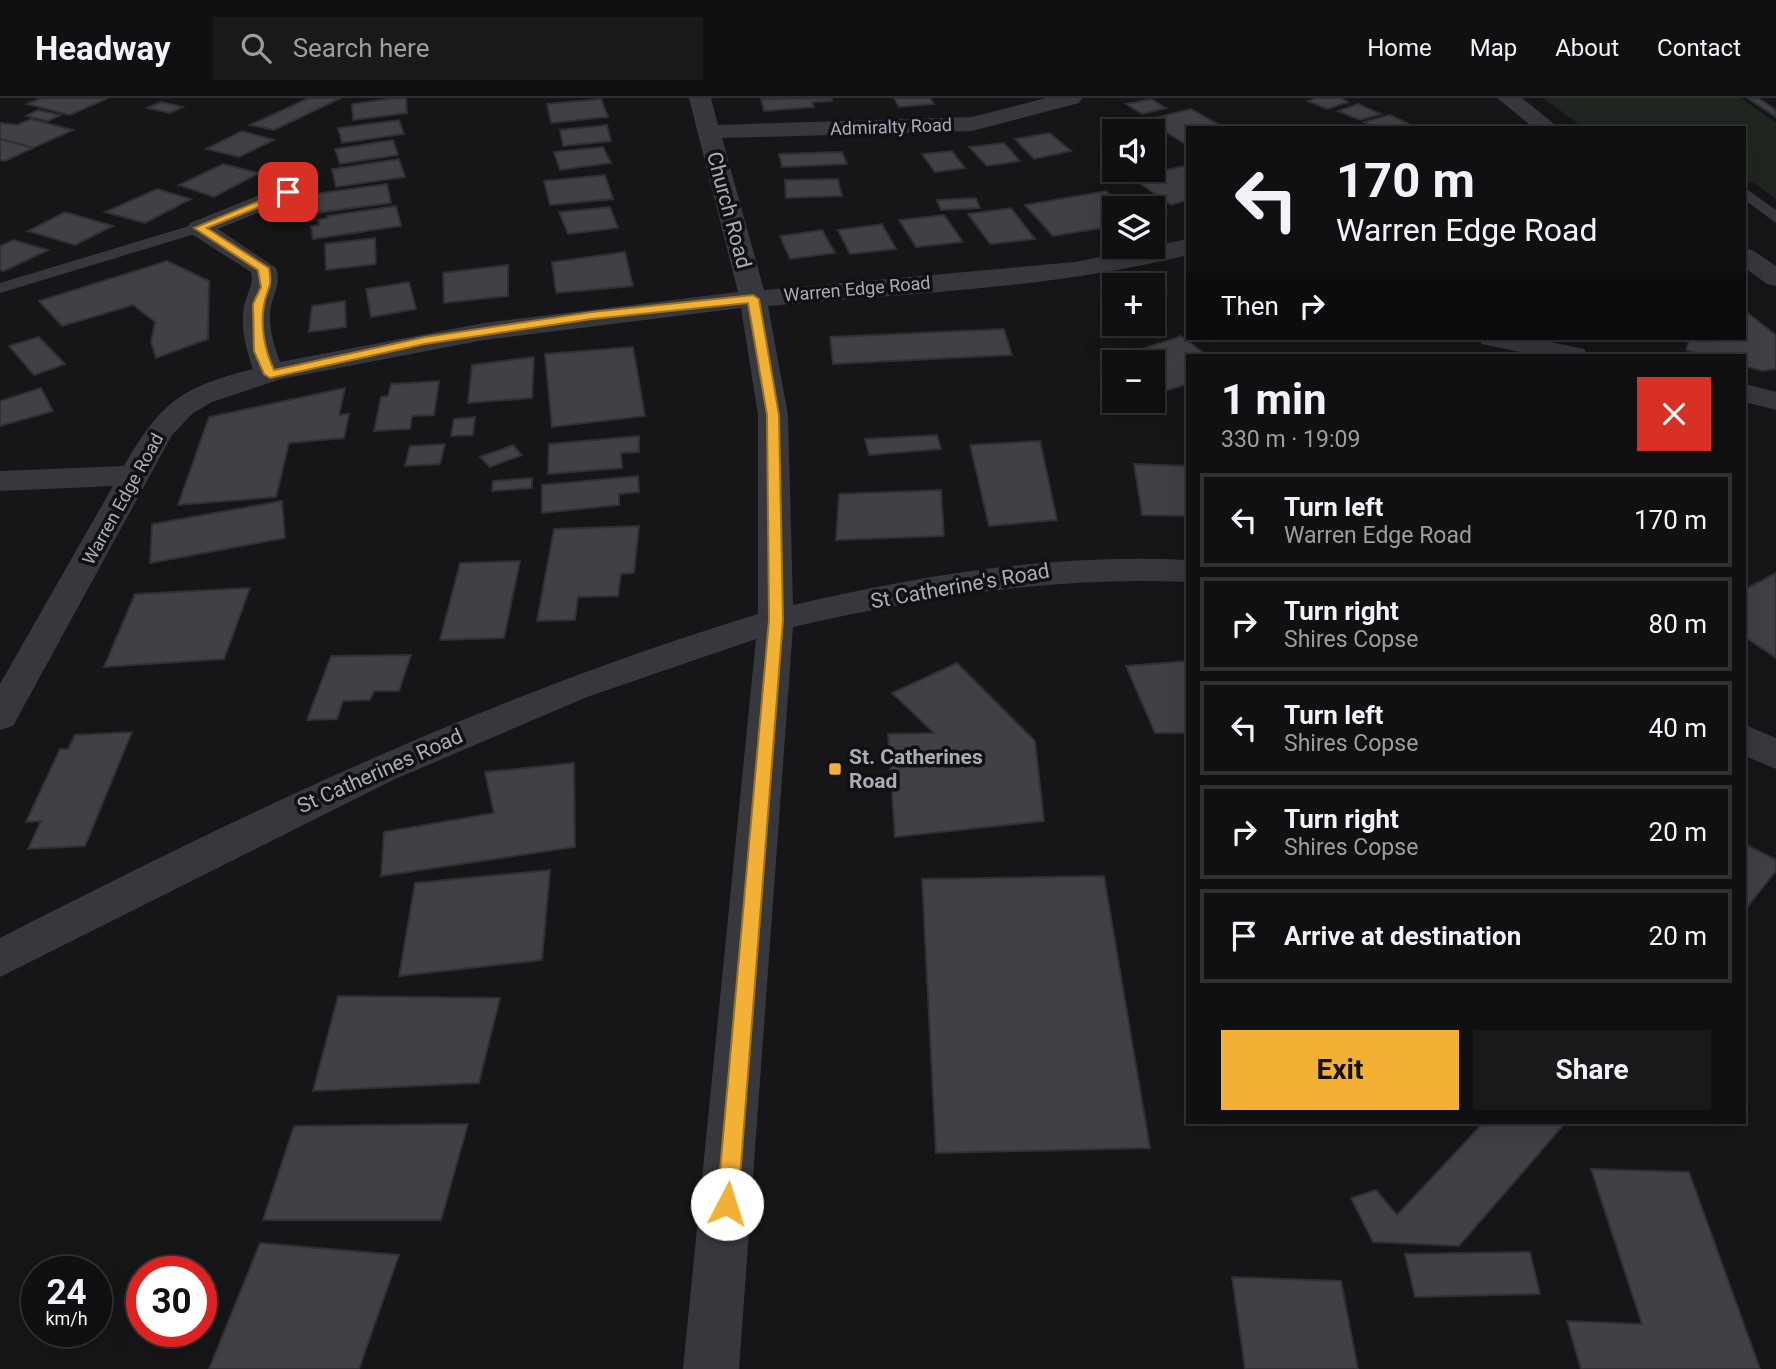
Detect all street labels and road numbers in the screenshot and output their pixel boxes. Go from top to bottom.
street label: Admiralty Road [830,114,952,139]
street label: Church Road [702,149,756,271]
street label: Warren Edge Road [783,272,931,305]
street label: Warren Edge Road [78,429,167,568]
street label: St Catherine's Road [869,558,1051,614]
street label: St Catherines Road [294,724,466,818]

